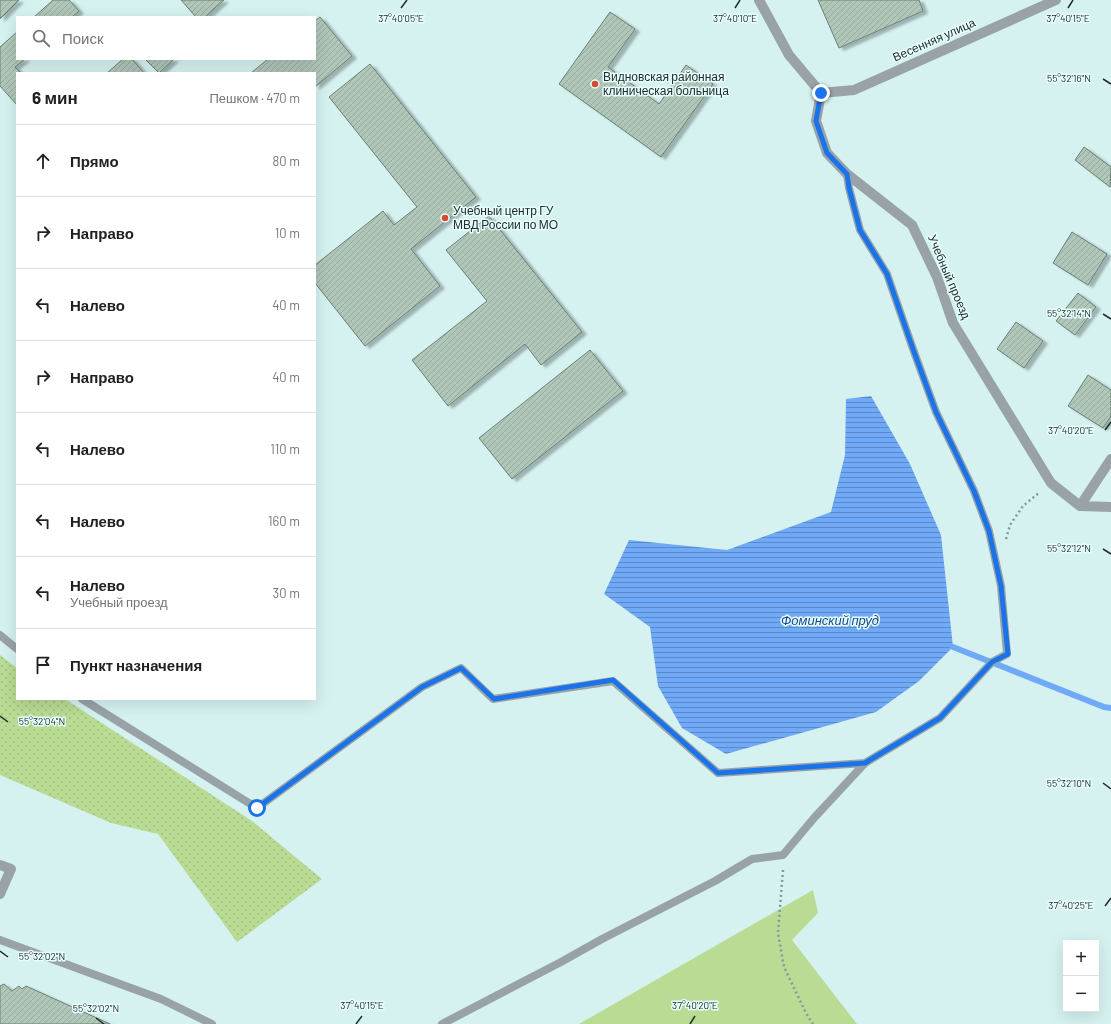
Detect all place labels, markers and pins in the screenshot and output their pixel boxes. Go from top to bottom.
place label: Видновская районная клиническая больница [603,69,729,98]
marker: Видновская районная клиническая больница [590,79,600,89]
place label: Учебный центр ГУ МВД России по МО [453,203,558,232]
marker: Учебный центр ГУ МВД России по МО [440,213,450,223]

